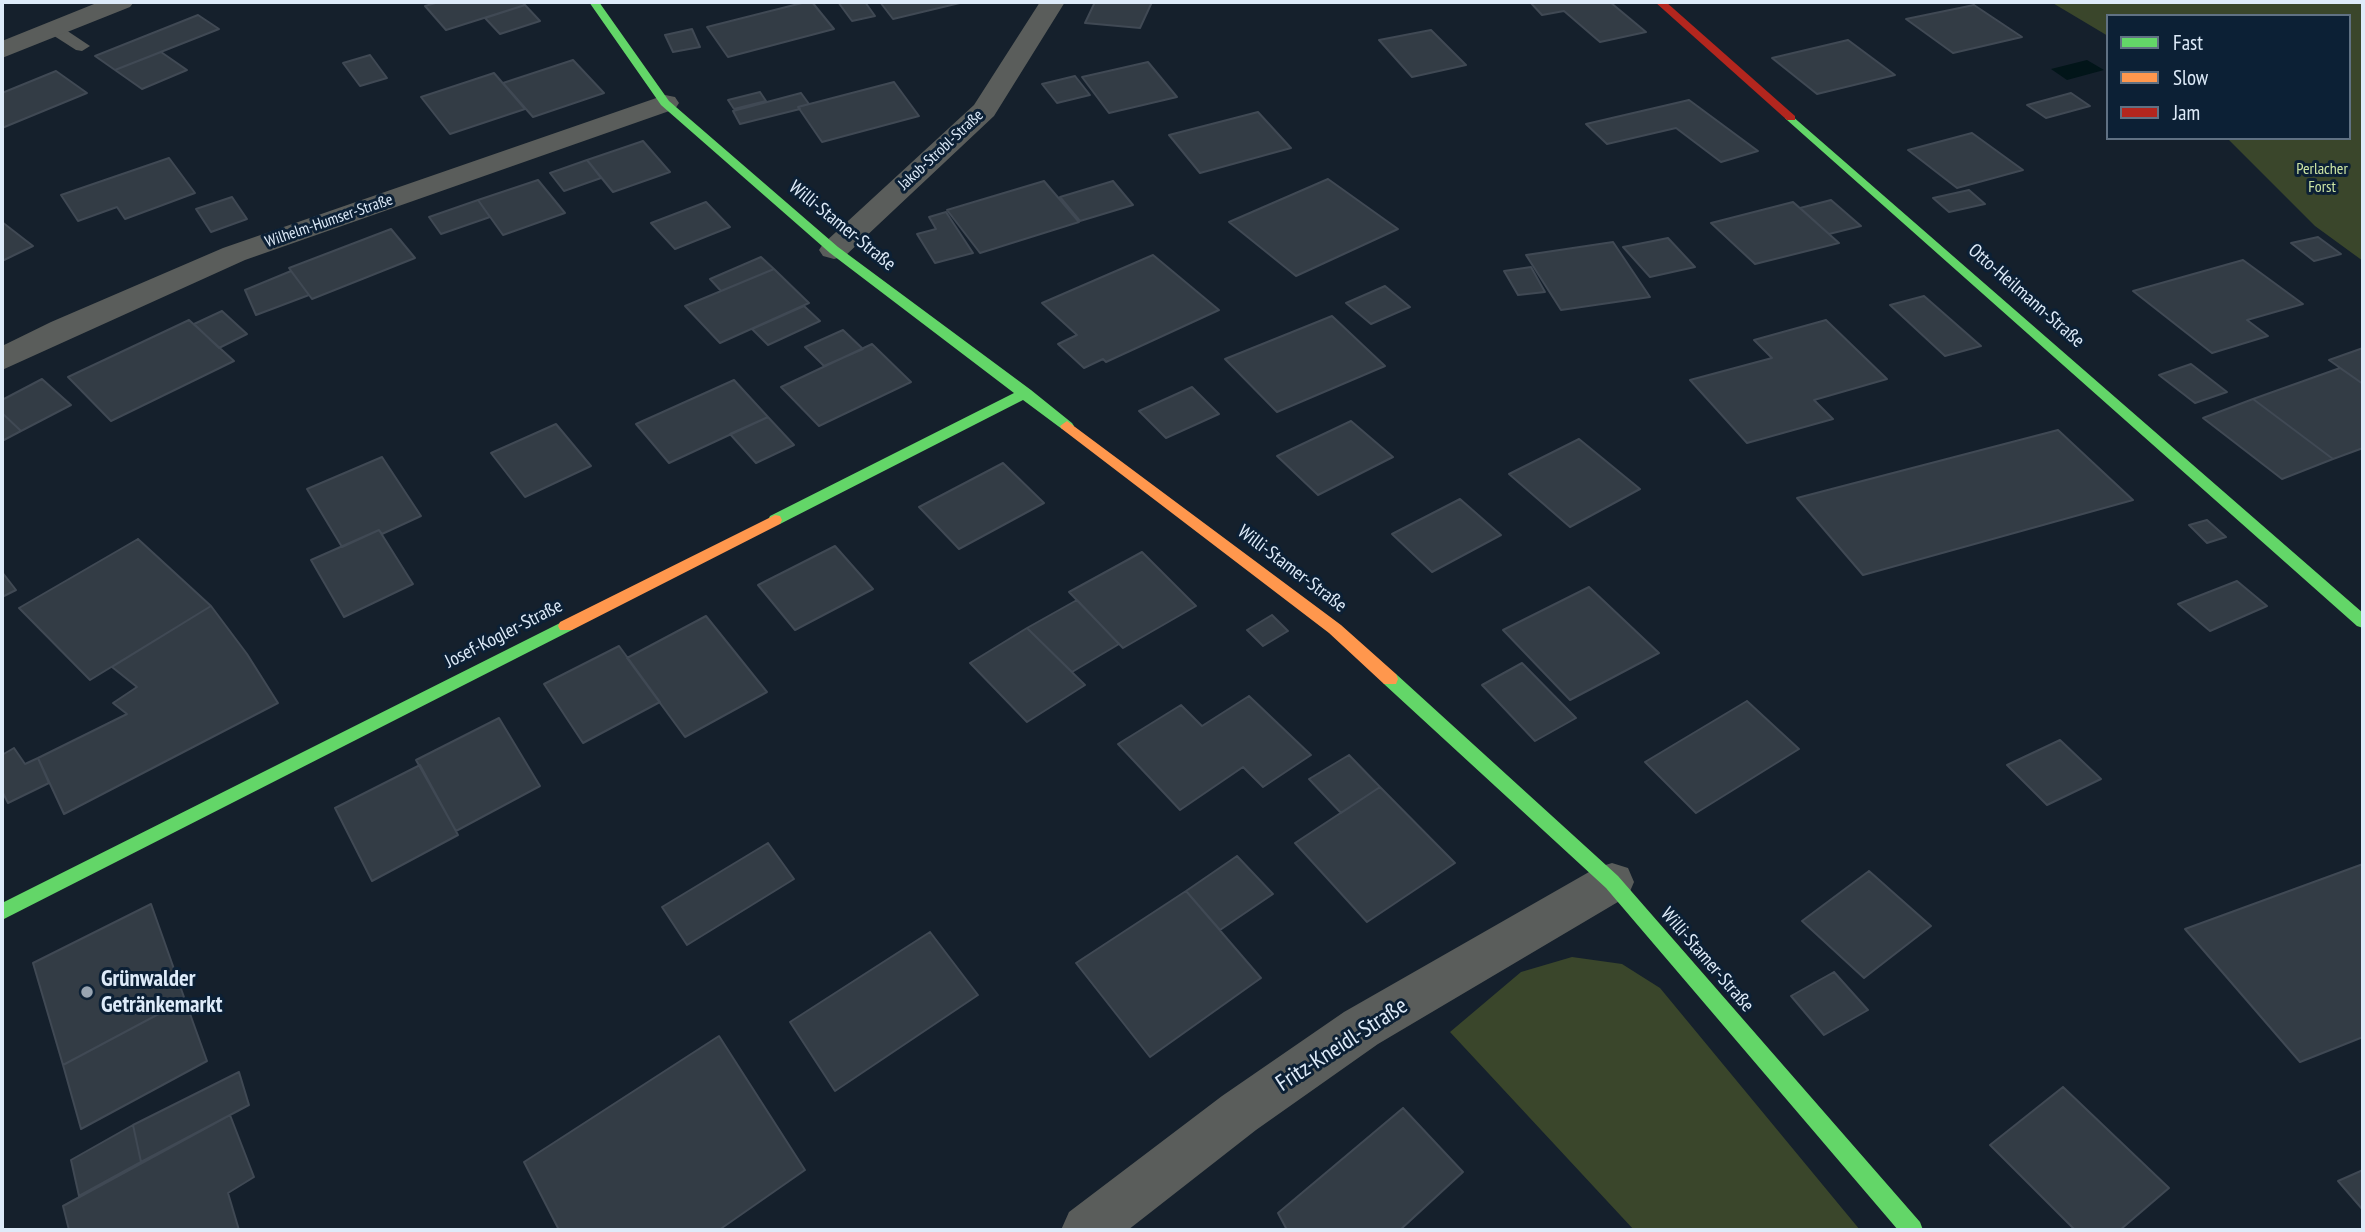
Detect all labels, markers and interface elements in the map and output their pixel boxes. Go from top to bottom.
legend [2106,14,2351,140]
text: Fast [2173,29,2203,56]
text: Slow [2173,64,2208,91]
text: Jam [2173,99,2200,126]
street label: Jakob-Strobl-Straße [895,106,987,194]
park label: Perlacher Forst [2296,159,2348,197]
street label: Willi-Stamer-Straße [784,176,900,276]
street label: Wilhelm-Humser-Straße [263,190,395,252]
street label: Otto-Heilmann-Straße [1963,239,2089,353]
street label: Willi-Stamer-Straße [1233,521,1351,617]
street label: Josef-Kogler-Straße [441,595,567,673]
street label: Willi-Stamer-Straße [1656,903,1758,1017]
place label: Grünwalder Getränkemarkt [101,965,222,1019]
marker: Grünwalder Getränkemarkt [79,984,95,1000]
street label: Fritz-Kneidl-Straße [1271,992,1413,1098]

